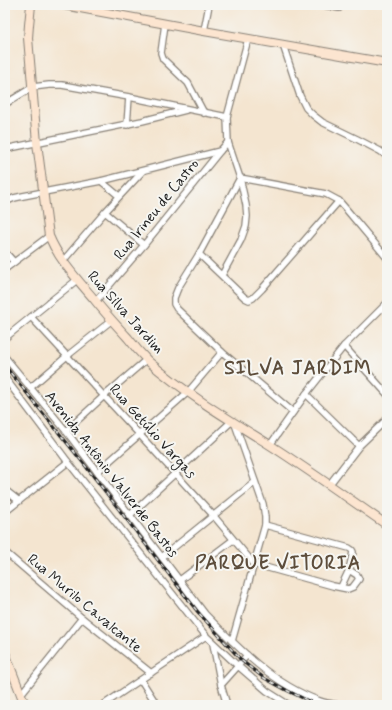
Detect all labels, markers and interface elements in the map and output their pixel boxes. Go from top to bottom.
street label: Rua Irineu de Castro [110,155,204,264]
street label: Rua Silva Jardim [83,267,168,359]
district label: SILVA JARDIM [224,356,372,381]
street label: Rua Getúlio Vargas [103,380,201,484]
street label: Avenida Antônio Valverde Bastos [40,387,183,562]
street label: Rua Murilo Cavalcante [23,550,146,658]
district label: PARQUE VITORIA [195,551,361,576]

